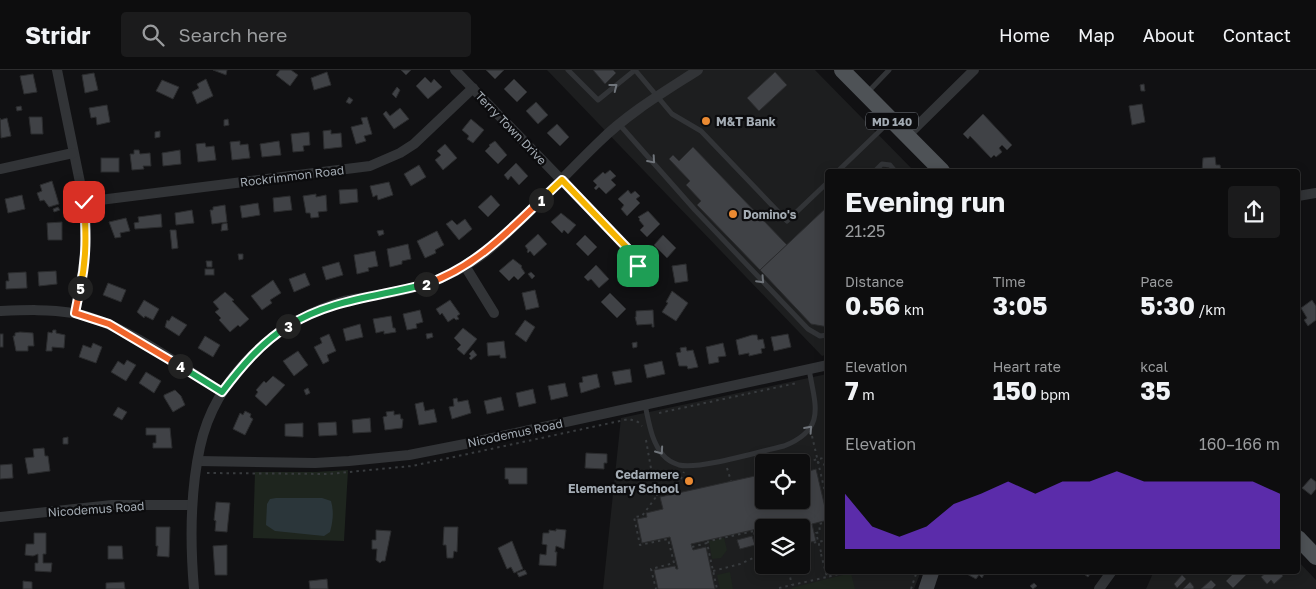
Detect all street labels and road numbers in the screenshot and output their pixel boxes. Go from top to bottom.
street label: Terry Town Drive [472,88,550,168]
road number: MD 140 [866,112,918,129]
street label: Rockrimmon Road [239,162,345,190]
street label: Nicodemus Road [466,416,564,450]
street label: Nicodemus Road [47,498,145,520]

